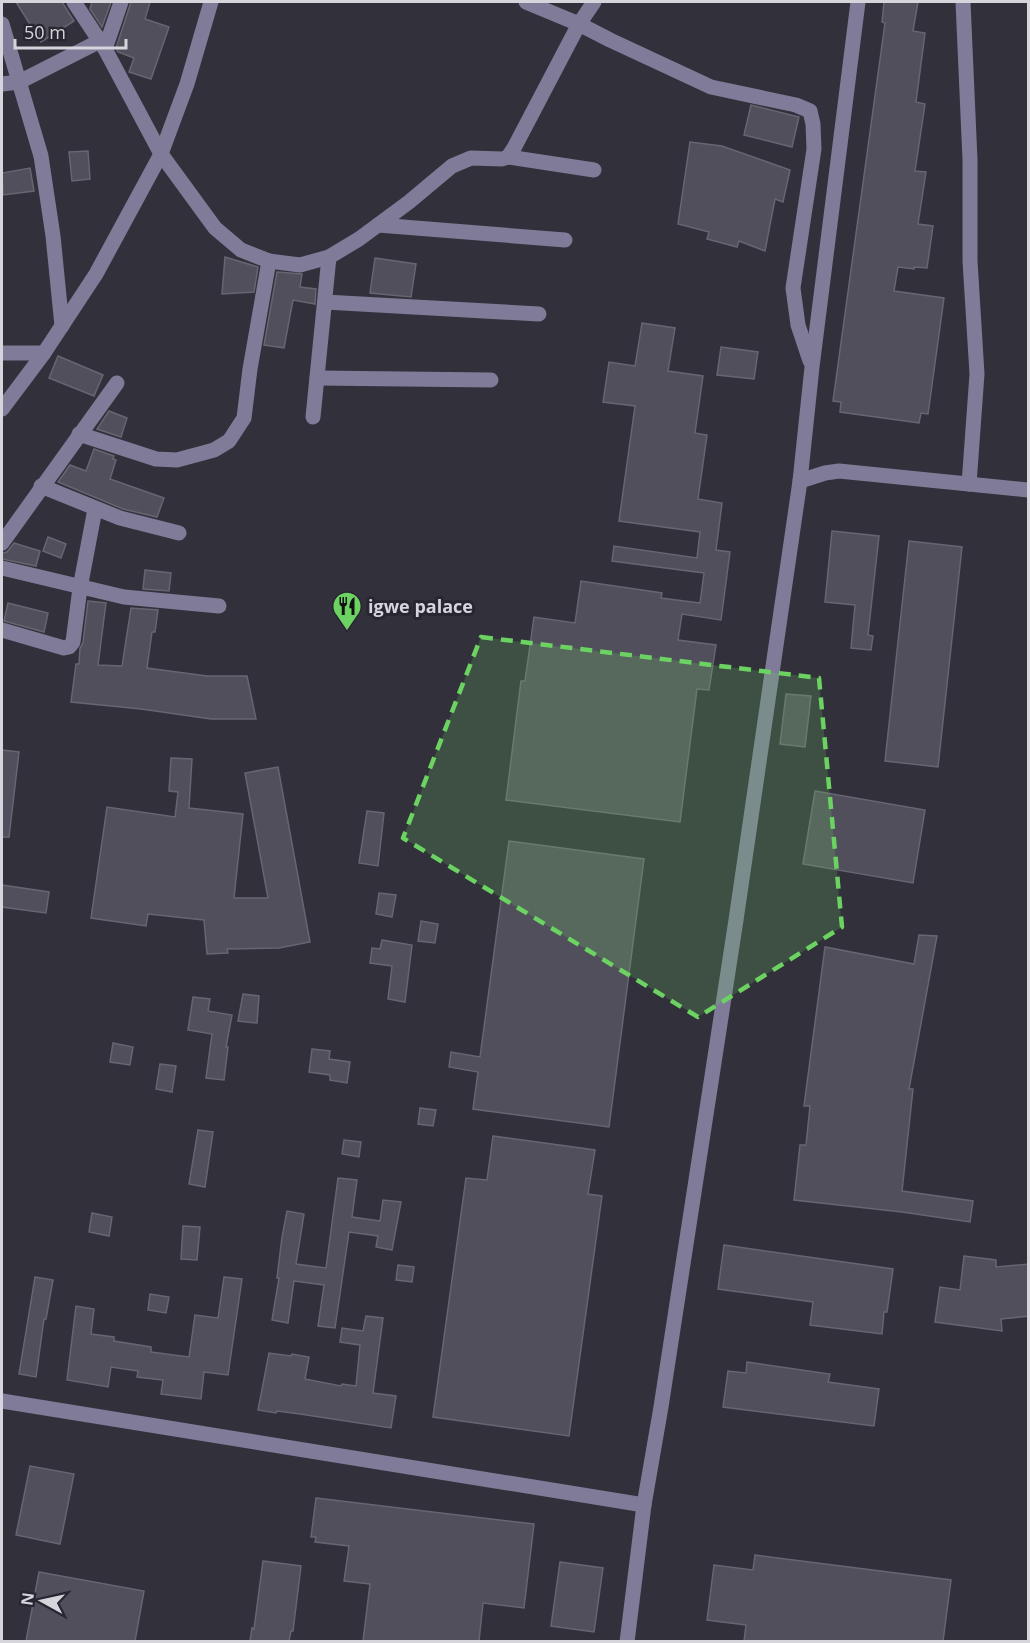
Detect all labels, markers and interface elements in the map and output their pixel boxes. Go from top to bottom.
scale bar [15,12,126,50]
text: 50 m [24,20,66,44]
restaurant icon: igwe palace [331,590,363,632]
place label: igwe palace [368,594,473,618]
north arrow [12,1571,72,1631]
text: N [15,1591,39,1607]

